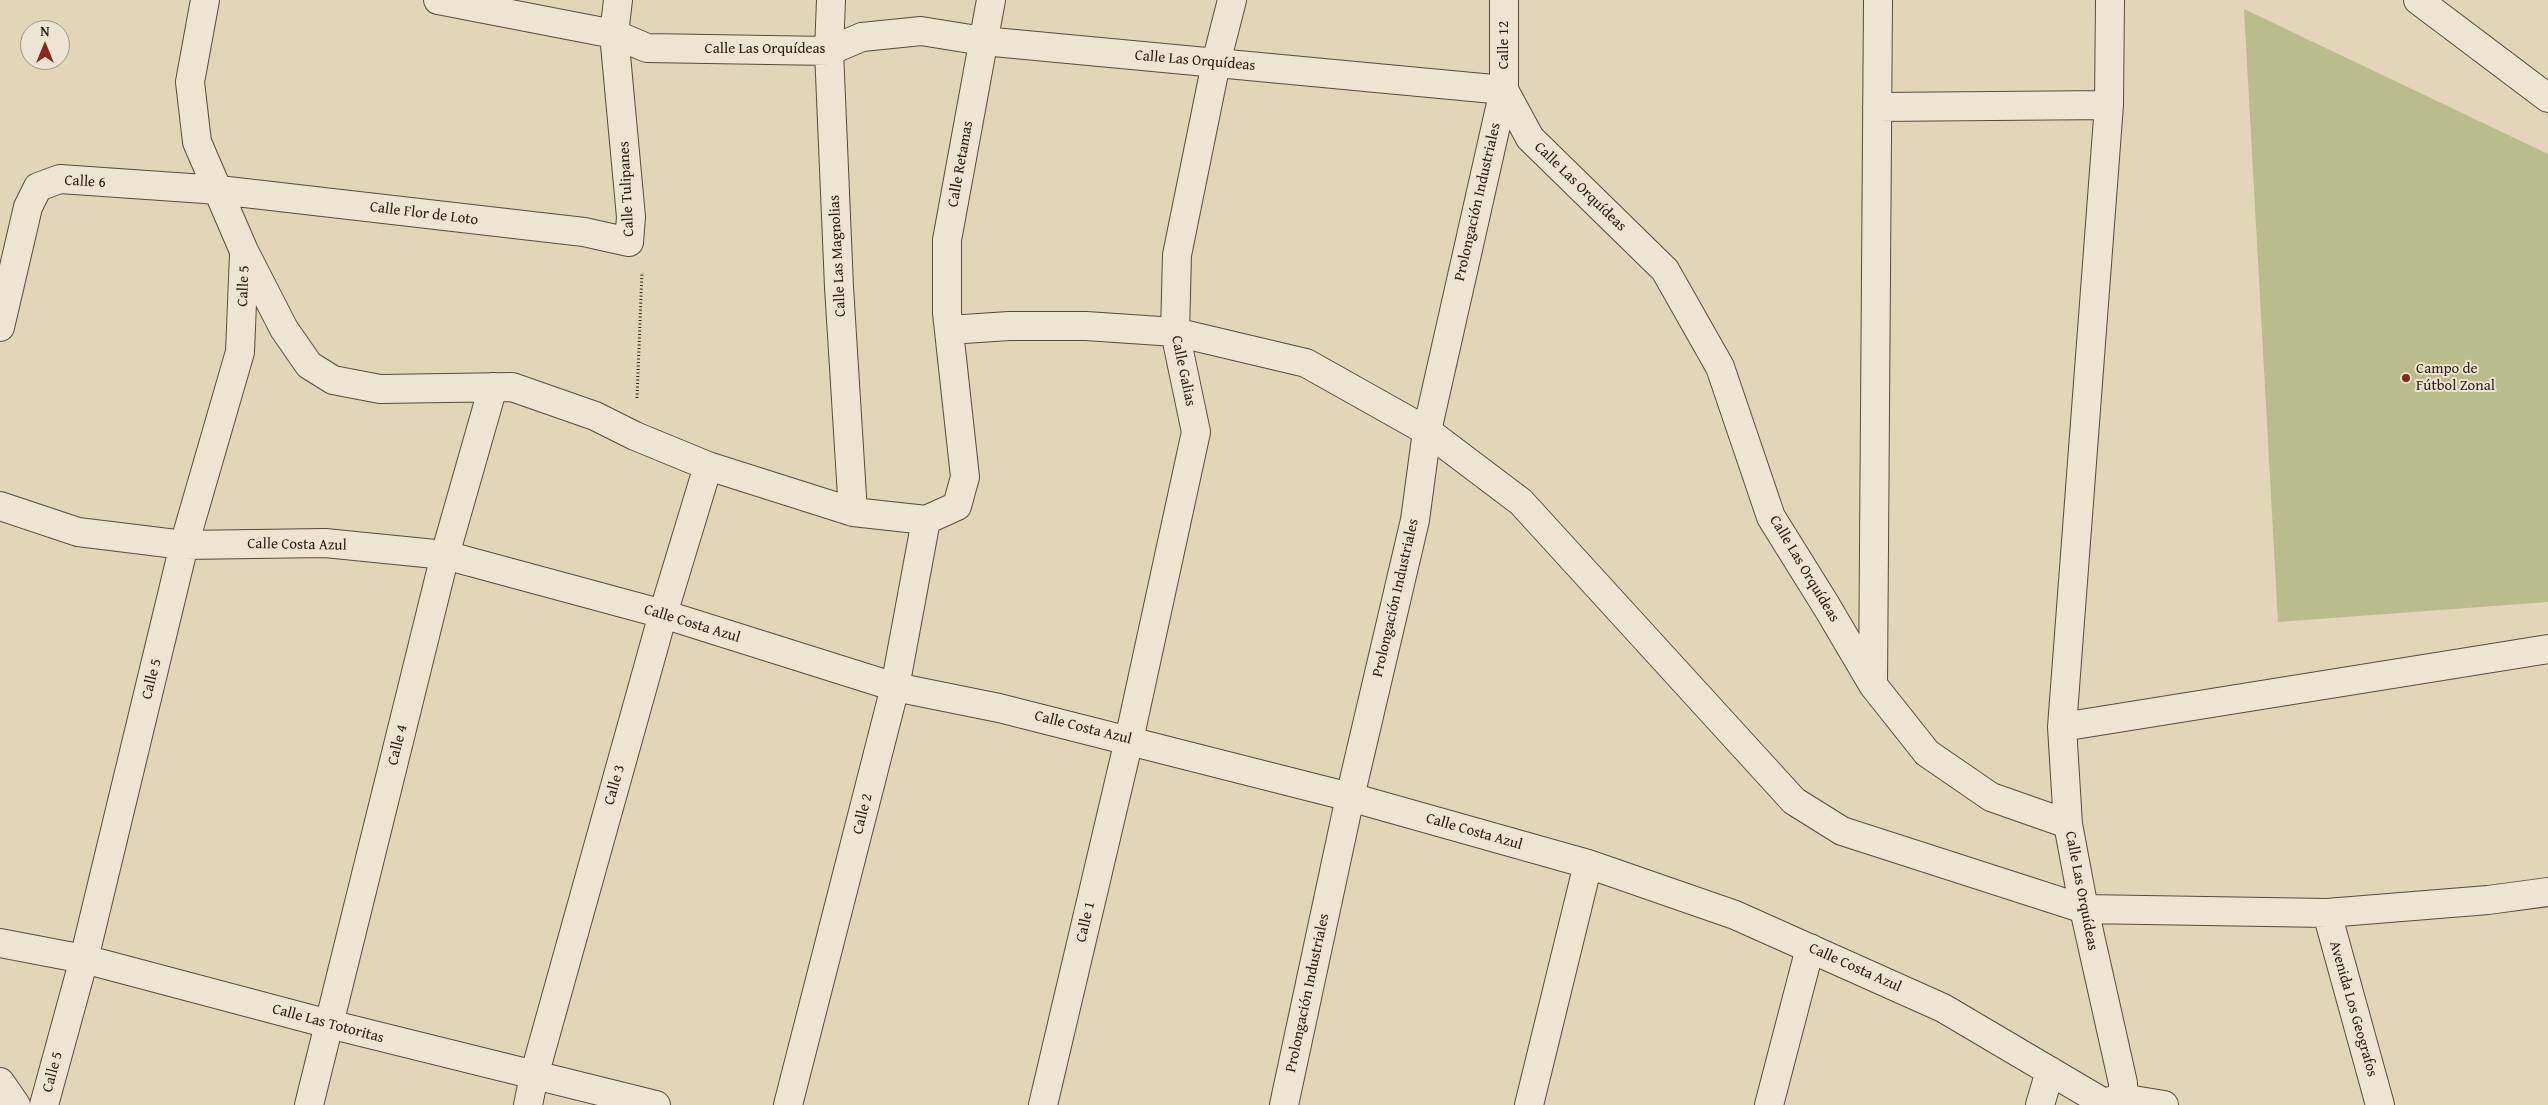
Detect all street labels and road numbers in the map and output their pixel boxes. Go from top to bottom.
street label: Calle 12 [1495,21,1513,69]
street label: Calle Las Orquídeas [704,40,826,58]
street label: Calle Las Orquídeas [1134,47,1256,75]
street label: Calle Retamas [945,119,977,209]
street label: Prolongación Industriales [1451,121,1505,283]
street label: Calle Las Orquídeas [1530,138,1630,236]
street label: Calle Tulipanes [616,141,638,237]
street label: Calle 6 [64,172,106,192]
street label: Calle Las Magnolias [826,195,850,317]
street label: Calle Flor de Loto [369,198,479,230]
street label: Calle 5 [234,265,254,307]
street label: Calle Galias [1167,334,1199,408]
street label: Calle Las Orquídeas [1765,512,1843,626]
street label: Prolongación Industriales [1369,517,1423,679]
street label: Calle Costa Azul [247,535,347,555]
street label: Calle Costa Azul [642,601,742,647]
street label: Calle 5 [138,657,166,701]
street label: Calle Costa Azul [1033,707,1133,749]
street label: Calle 4 [384,723,412,767]
street label: Calle 3 [601,763,629,807]
street label: Calle 2 [849,792,877,836]
street label: Calle Costa Azul [1424,810,1524,854]
street label: Calle Las Orquídeas [2061,830,2101,952]
street label: Calle 1 [1073,900,1099,944]
street label: Prolongación Industriales [1282,912,1334,1074]
street label: Avenida Los Geografos [2325,939,2381,1079]
street label: Calle Costa Azul [1806,940,1904,996]
street label: Calle Las Totoritas [270,1000,386,1048]
street label: Calle 5 [39,1050,67,1094]

